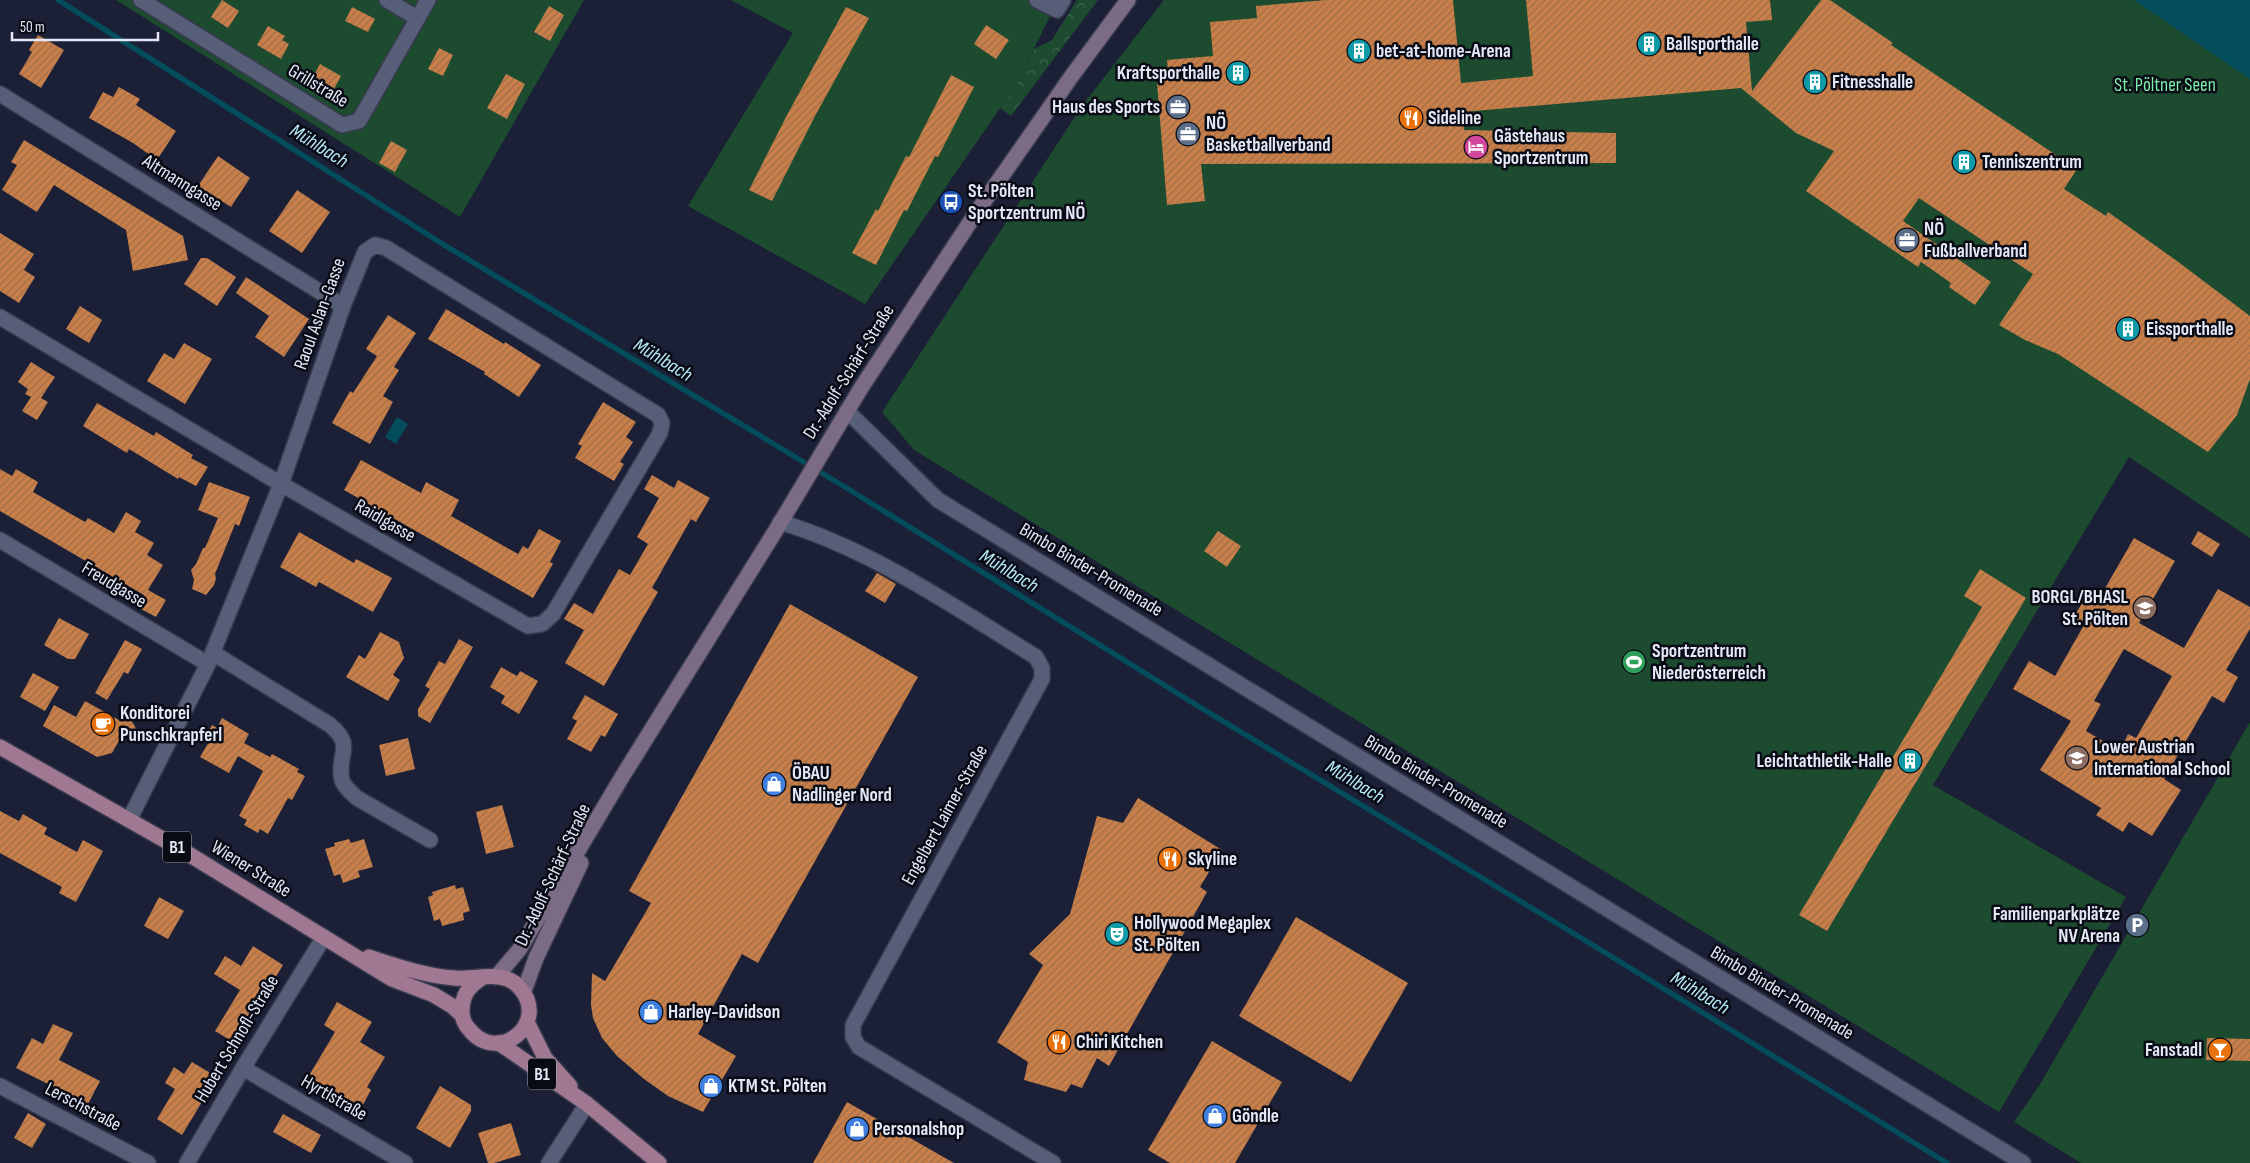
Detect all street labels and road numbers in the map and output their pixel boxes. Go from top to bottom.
street label: Grillstraße [284,59,352,113]
street label: Altmanngasse [137,149,226,216]
street label: Raoul Aslan-Gasse [289,255,351,373]
street label: Dr.-Adolf-Schärf-Straße [798,300,900,444]
street label: Raidlgasse [350,494,420,548]
street label: Bimbo Binder-Promenade [1015,518,1167,622]
street label: Freudgasse [77,557,151,613]
street label: Bimbo Binder-Promenade [1360,730,1512,834]
street label: Engelbert Laimer-Straße [897,741,993,889]
street label: Dr.-Adolf-Schärf-Straße [510,800,596,950]
road number: B1 [163,832,191,862]
street label: Wiener Straße [207,835,295,903]
street label: Bimbo Binder-Promenade [1706,941,1858,1045]
street label: Hubert Schnofl-Straße [190,971,284,1107]
road number: B1 [528,1058,556,1090]
street label: Hyrtlstraße [297,1070,371,1126]
street label: Lerschstraße [41,1077,125,1137]

